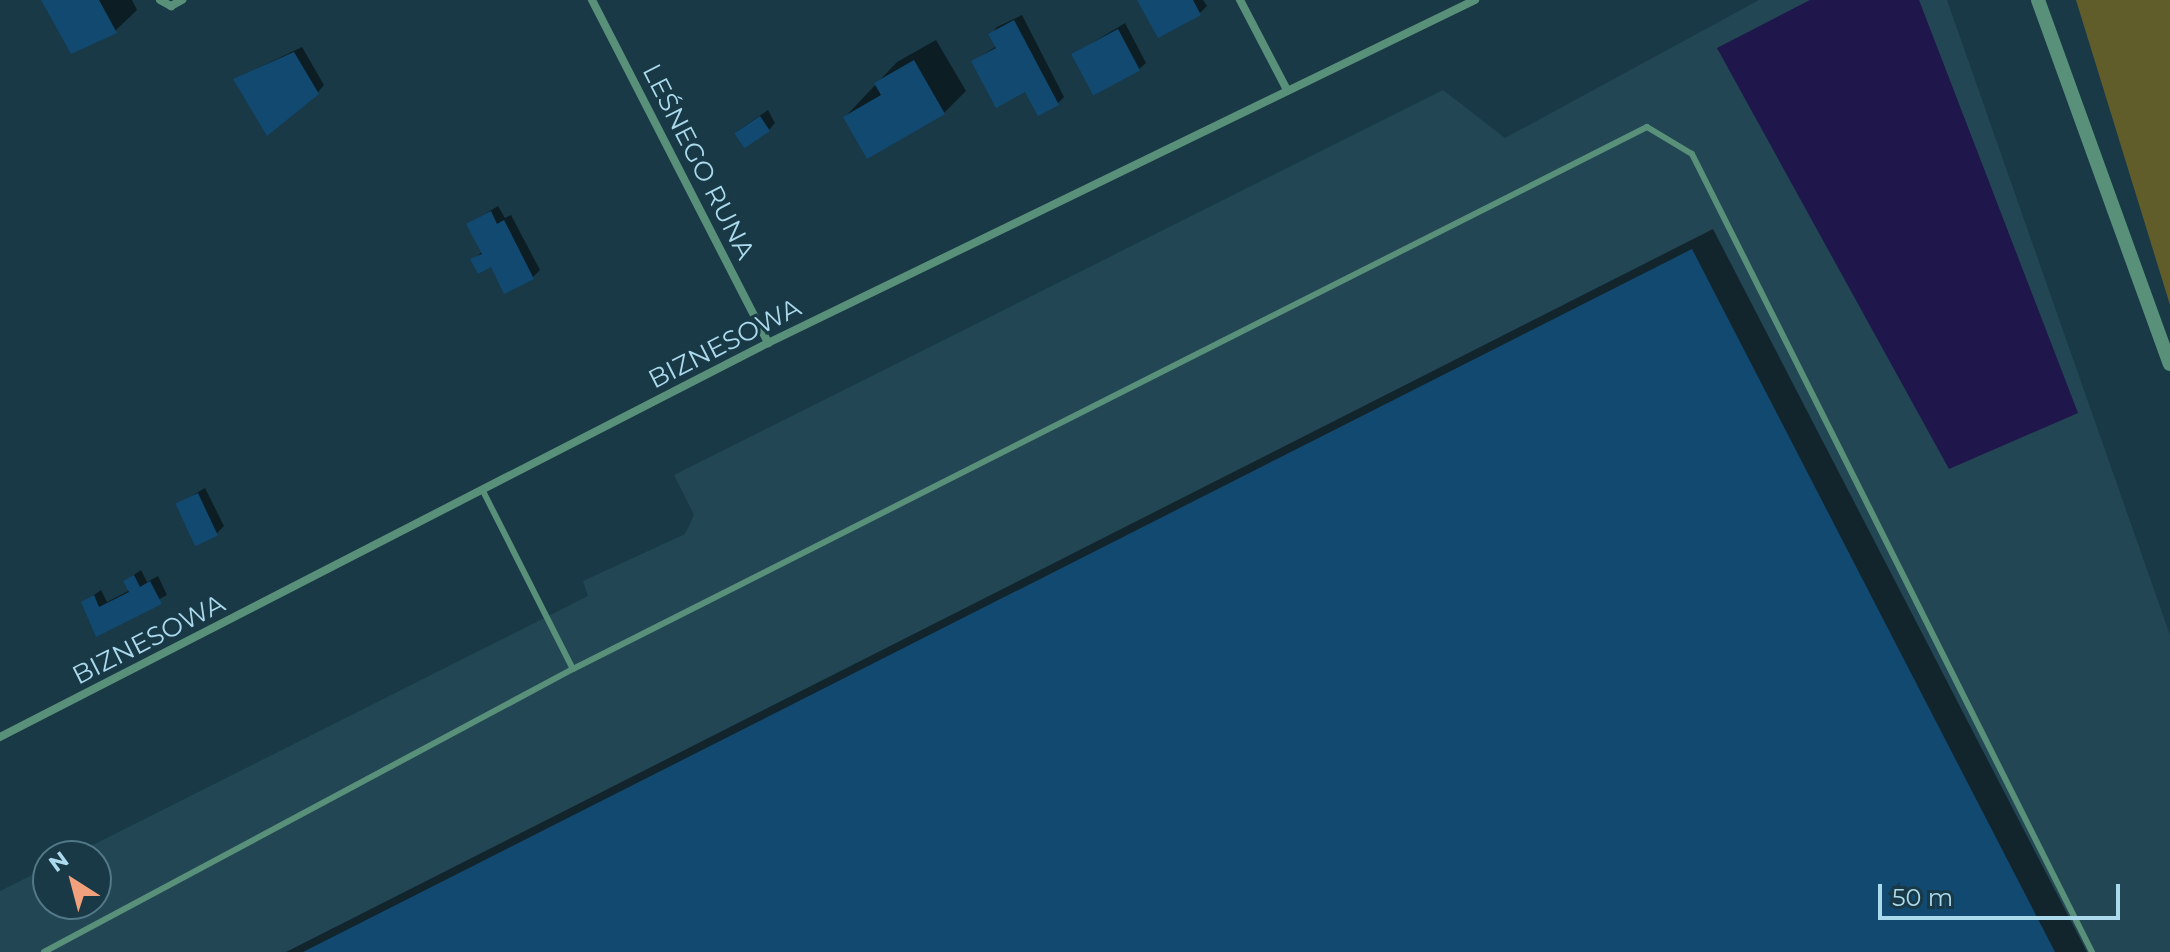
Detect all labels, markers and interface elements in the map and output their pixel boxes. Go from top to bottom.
street label: LEŚNEGO RUNA [635,59,761,265]
street label: BIZNESOWA [644,292,806,396]
street label: BIZNESOWA [68,588,230,692]
north arrow [32,840,112,920]
text: N [44,846,74,878]
scale bar [1882,868,2124,918]
text: 50 m [1892,883,1953,912]

